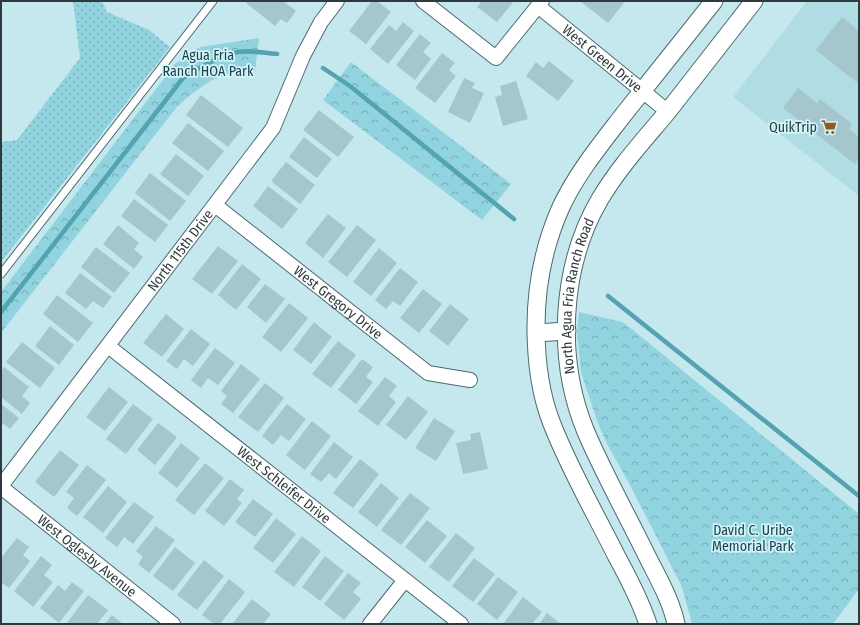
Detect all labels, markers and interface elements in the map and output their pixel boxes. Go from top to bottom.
street label: West Green Drive [559,21,645,96]
park label: Agua Fria Ranch HOA Park [162,47,254,80]
supermarket icon: QuikTrip [820,118,838,136]
place label: QuikTrip [769,119,817,136]
street label: North 115th Drive [144,206,217,295]
street label: North Agua Fria Ranch Road [558,215,598,375]
street label: West Gregory Drive [290,262,386,343]
street label: West Schleifer Drive [233,443,334,527]
street label: West Oglesby Avenue [34,511,140,601]
park label: David C. Uribe Memorial Park [712,522,794,555]

